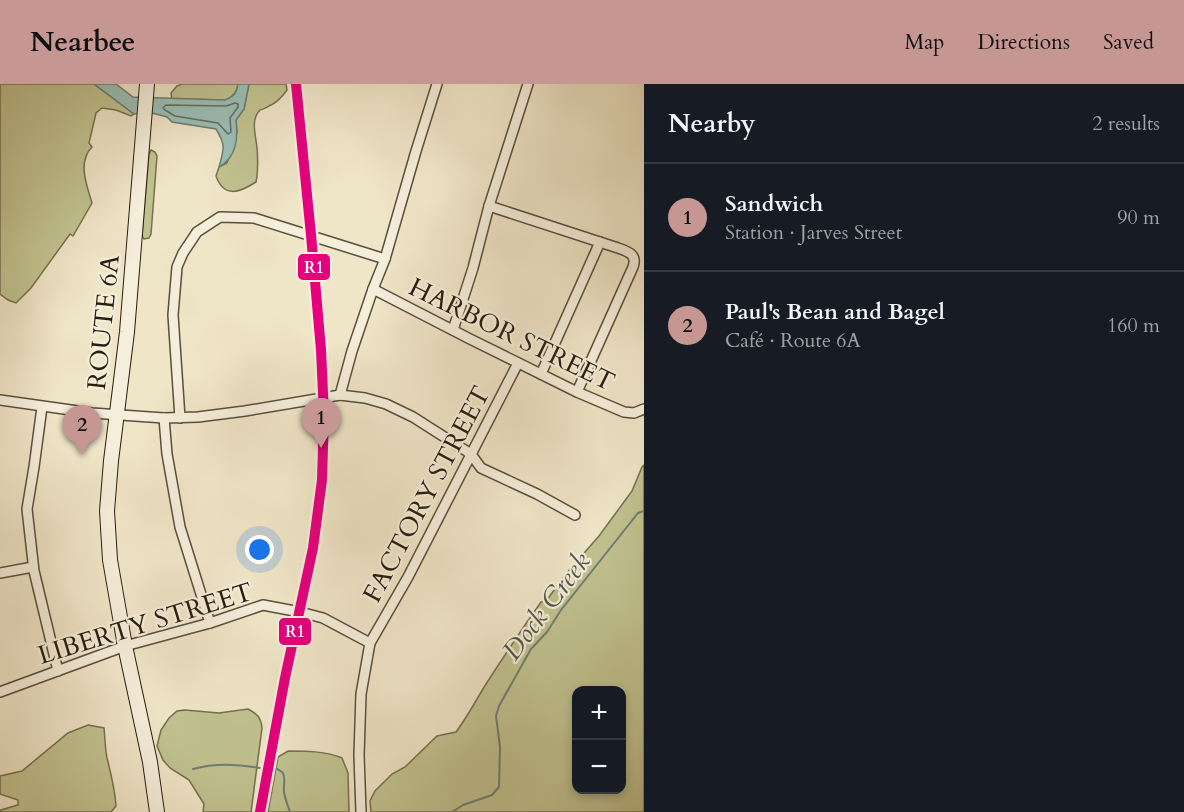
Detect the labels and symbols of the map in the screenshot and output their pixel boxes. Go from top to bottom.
street label: ROUTE 6A [79,252,128,391]
line badge: R1 [297,253,331,281]
text: R1 [304,257,324,279]
street label: HARBOR STREET [403,269,620,399]
street label: FACTORY STREET [355,380,498,609]
pin: 1 [302,398,340,448]
pin: 2 [62,406,101,455]
your location [245,535,274,564]
water label: Dock Creek [494,544,600,668]
street label: LIBERTY STREET [33,574,257,673]
line badge: R1 [278,617,312,646]
text: R1 [285,621,305,643]

